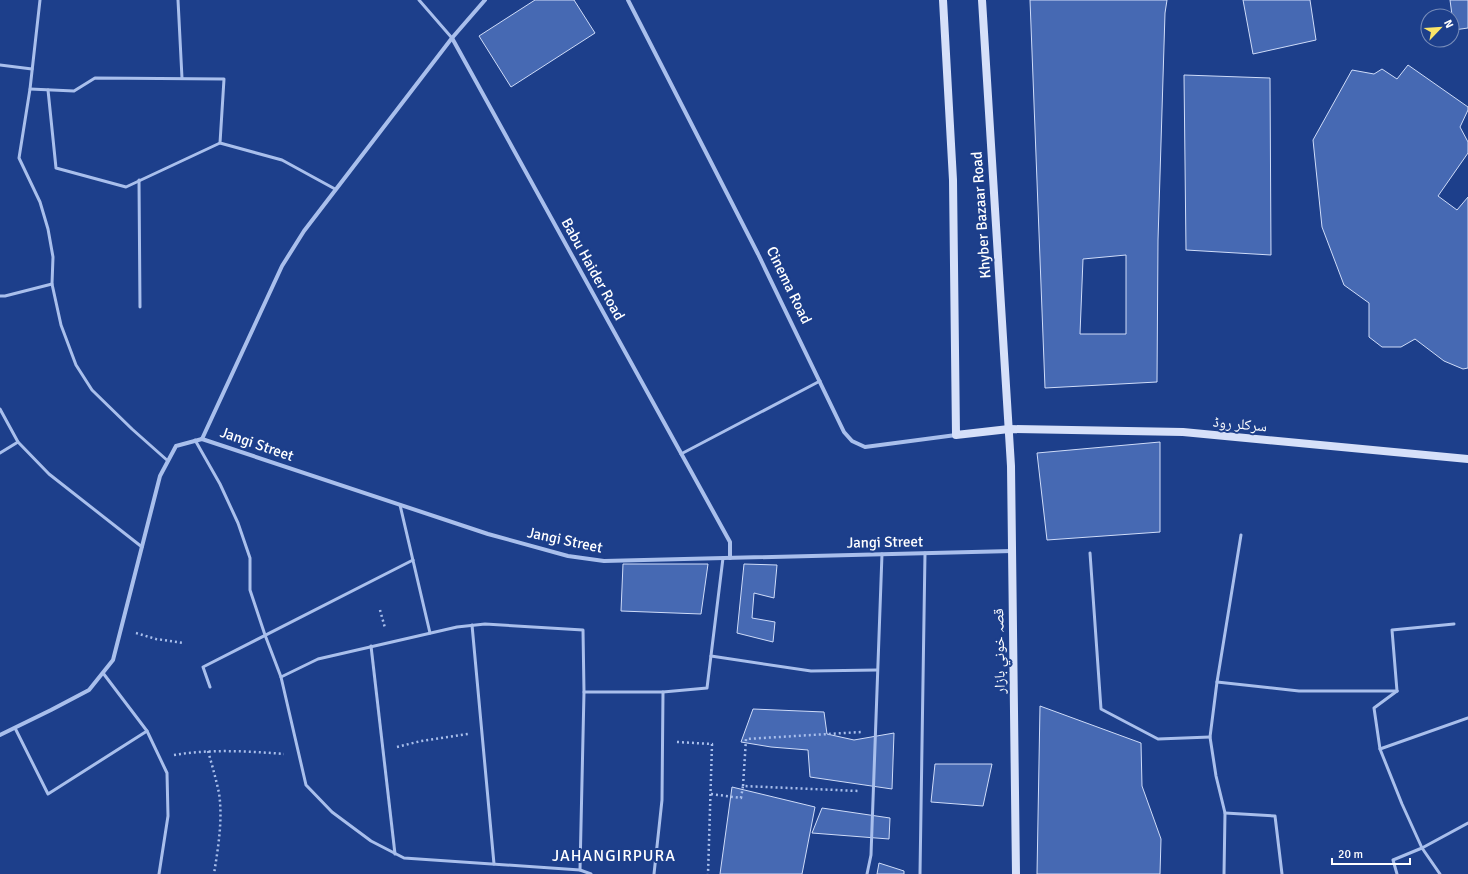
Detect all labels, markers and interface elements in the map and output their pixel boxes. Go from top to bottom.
north arrow [1420,8,1460,48]
text: N [1441,18,1456,30]
street label: Khyber Bazaar Road [968,151,994,279]
street label: Babu Haider Road [557,215,629,323]
street label: Cinema Road [763,243,815,327]
street label: سرکلر روڈ [1212,413,1268,435]
street label: Jangi Street [218,423,296,465]
street label: Jangi Street [526,523,604,557]
street label: Jangi Street [847,532,923,552]
street label: قصہ خوني بازار [989,608,1012,695]
scale bar [1332,840,1410,866]
district label: JAHANGIRPURA [552,846,676,866]
text: 20 m [1338,847,1363,862]

